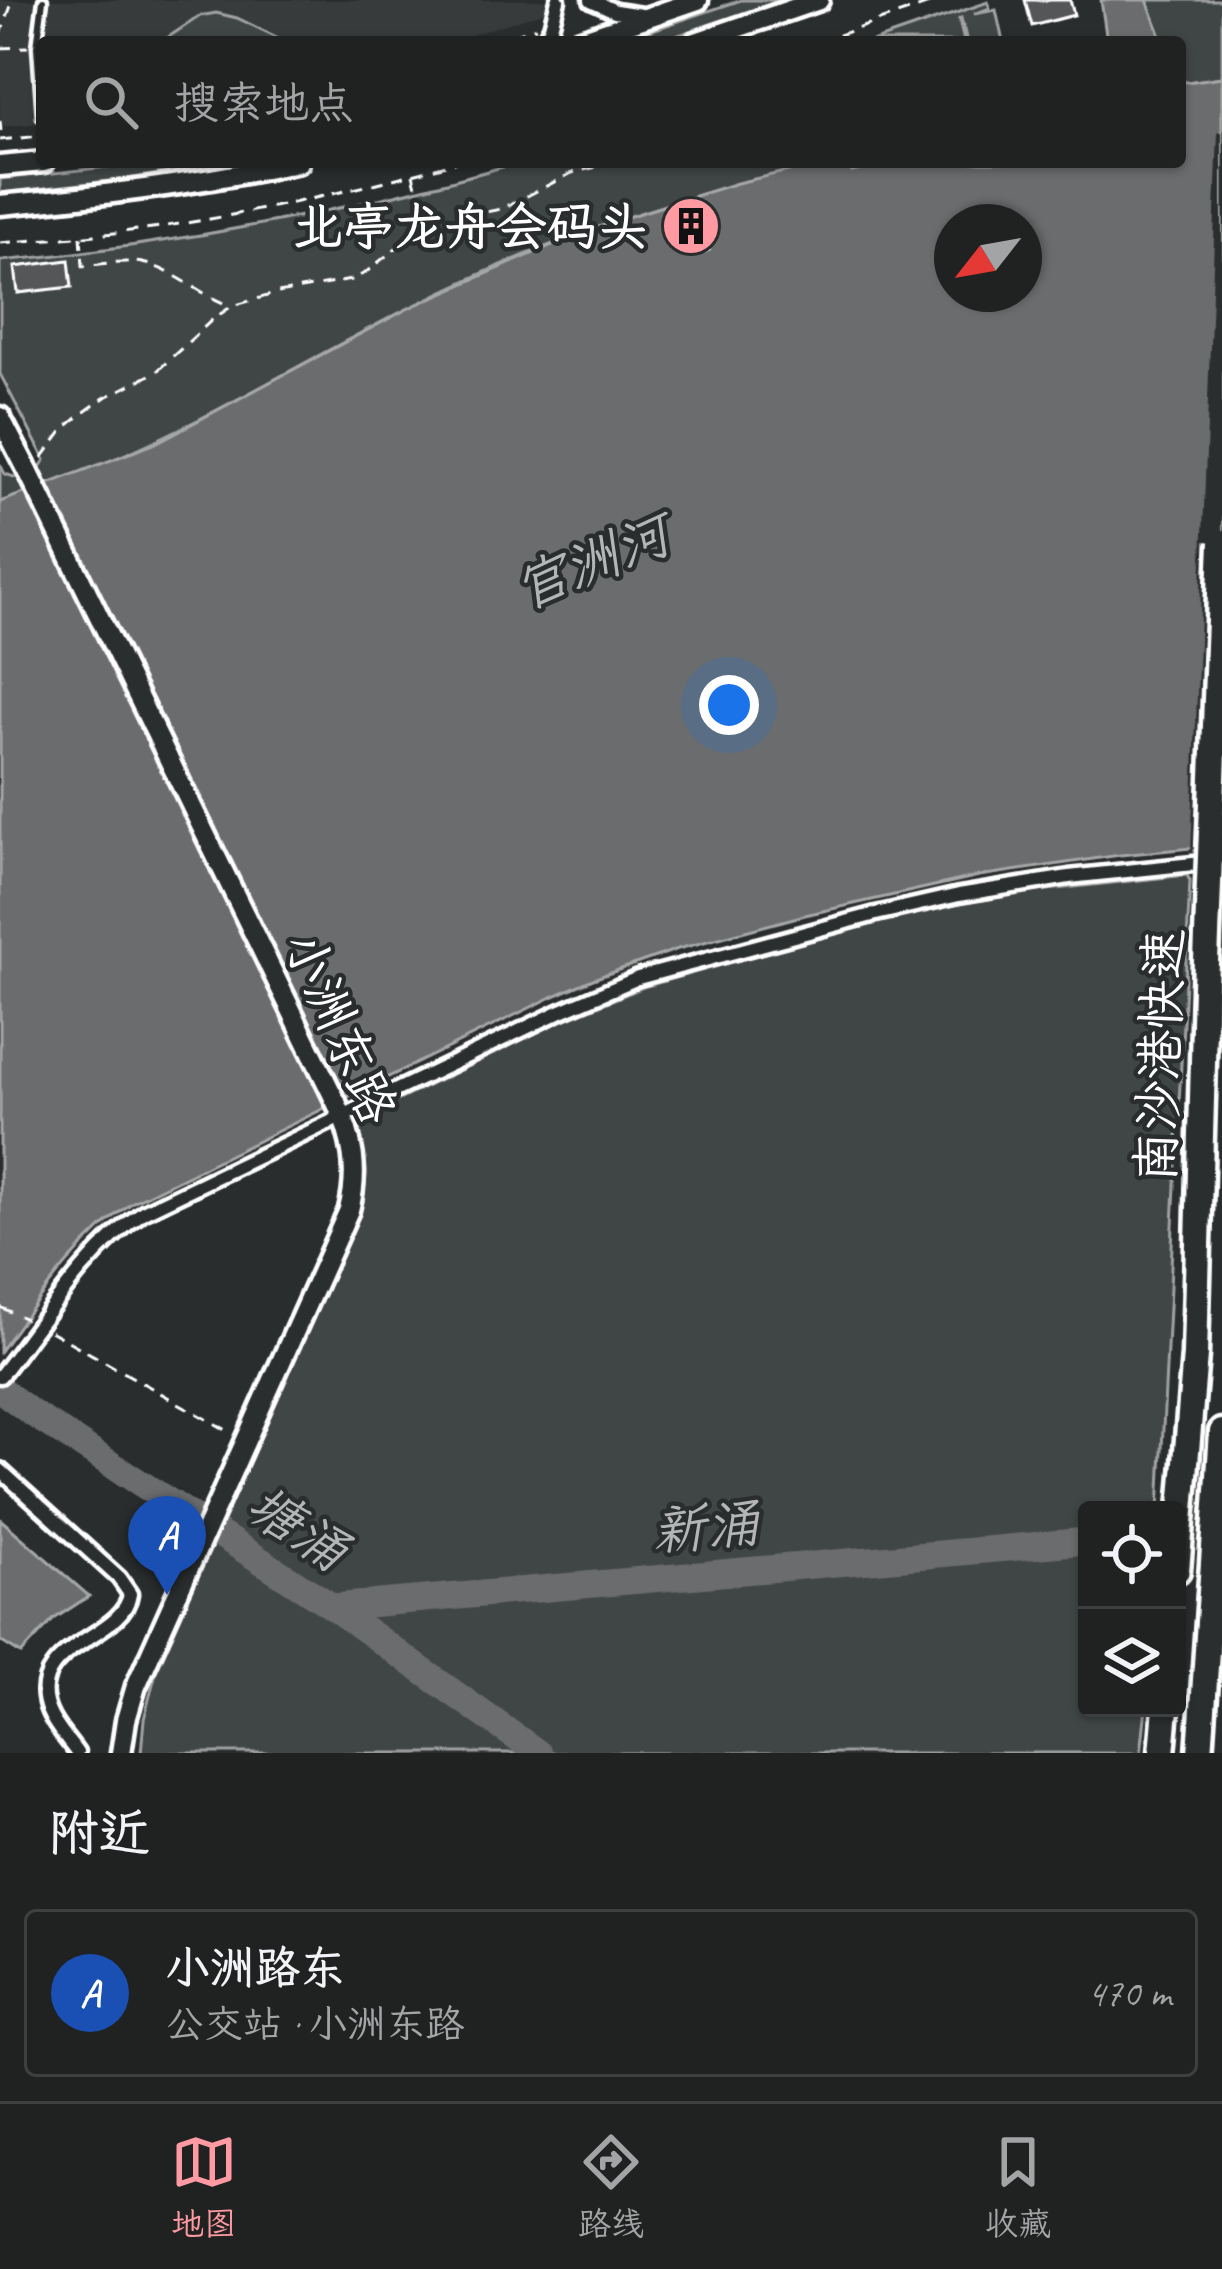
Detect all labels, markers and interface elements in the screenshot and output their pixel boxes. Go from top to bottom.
search box [36,36,1186,168]
icon: search [78,69,144,135]
text: 搜索地点 [174,75,354,132]
place label: 北亭龙舟会码头 [292,195,649,259]
building icon: 北亭龙舟会码头 [660,195,722,257]
north arrow [934,204,1042,312]
water label: 官洲河 [505,497,688,624]
your location [699,675,759,735]
street label: 小洲东路 [269,921,411,1134]
street label: 南沙港快速 [1124,926,1196,1184]
water label: 塘涌 [234,1470,362,1586]
water label: 新涌 [649,1488,764,1566]
pin: A [128,1496,206,1595]
map controls [1078,1501,1186,1717]
button: locate [1078,1501,1186,1609]
button: layers [1078,1609,1186,1717]
text: 附近 [48,1801,150,1865]
text: 小洲路东 [165,1940,345,1997]
text: A [80,1969,100,2018]
text: 470 m [1087,1969,1171,2018]
text: 公交站 · 小洲东路 [165,2000,464,2049]
tab: 地图 [171,2129,237,2245]
tab: 路线 [578,2129,644,2245]
tab: 收藏 [985,2129,1051,2245]

